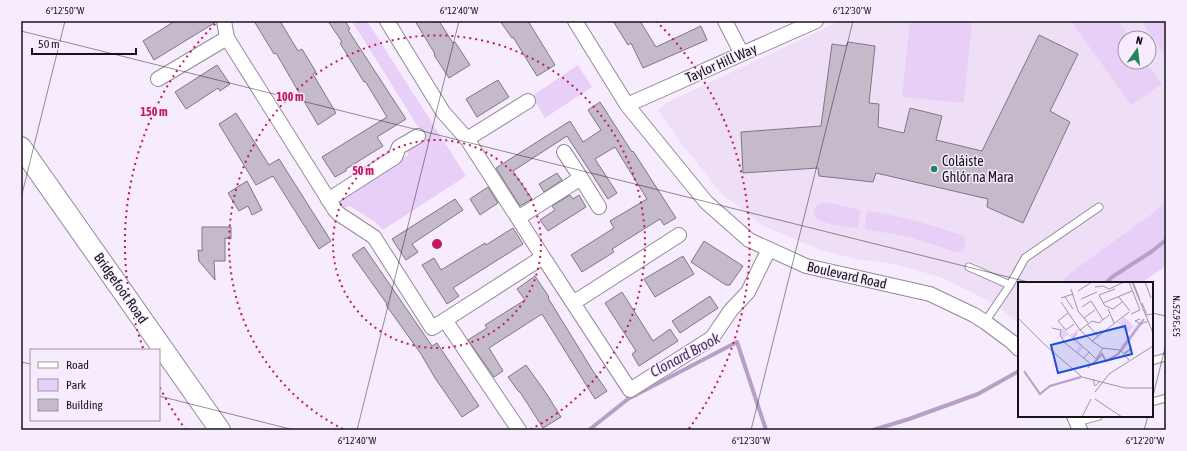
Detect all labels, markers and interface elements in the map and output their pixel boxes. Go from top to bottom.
text: 6°12'50"W [46,5,85,16]
text: 6°12'40"W [440,5,479,16]
text: 6°12'30"W [833,5,872,16]
scale bar [32,30,136,56]
north arrow [1117,30,1157,70]
text: N [1135,34,1144,47]
text: 50 m [38,37,60,51]
street label: Taylor Hill Way [683,40,759,86]
text: 100 m [276,90,304,104]
text: 150 m [140,105,168,119]
place label: Coláiste Ghlór na Mara [942,153,1014,185]
text: 50 m [352,164,374,178]
marker: Coláiste Ghlór na Mara [929,164,939,174]
centre of rings [430,237,444,251]
street label: Bridgefoot Road [91,250,151,326]
street label: Boulevard Road [806,258,888,292]
inset map [1018,282,1153,417]
text: 53°36'25"N [1171,295,1182,337]
water label: Clonard Brook [647,329,723,380]
legend [30,349,160,421]
text: Road [66,358,89,372]
text: Park [66,378,87,392]
text: Building [66,398,104,412]
text: 6°12'40"W [338,435,377,446]
text: 6°12'30"W [732,435,771,446]
text: 6°12'20"W [1126,435,1165,446]

